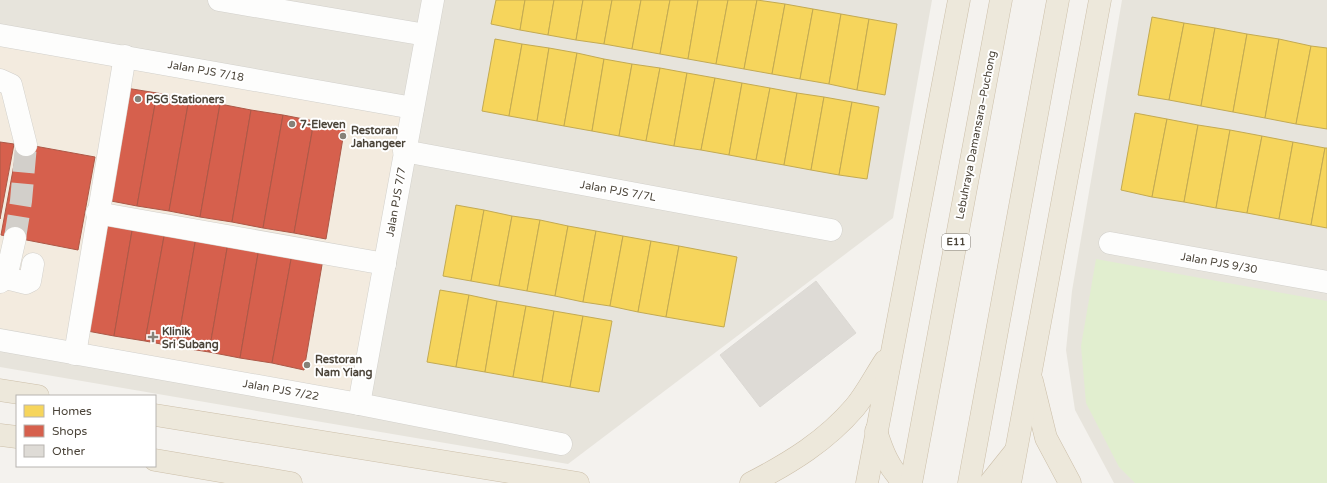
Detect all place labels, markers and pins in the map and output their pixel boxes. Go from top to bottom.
place label: PSG Stationers [146,93,225,106]
marker: PSG Stationers [133,94,143,104]
place label: 7-Eleven [300,118,346,131]
marker: 7-Eleven [287,119,297,129]
place label: Restoran Jahangeer [350,124,406,151]
marker: Restoran Jahangeer [338,131,348,141]
place label: Klinik Sri Subang [162,325,219,352]
marker: Klinik Sri Subang [147,331,159,343]
place label: Restoran Nam Yiang [315,353,373,380]
marker: Restoran Nam Yiang [302,360,312,370]

